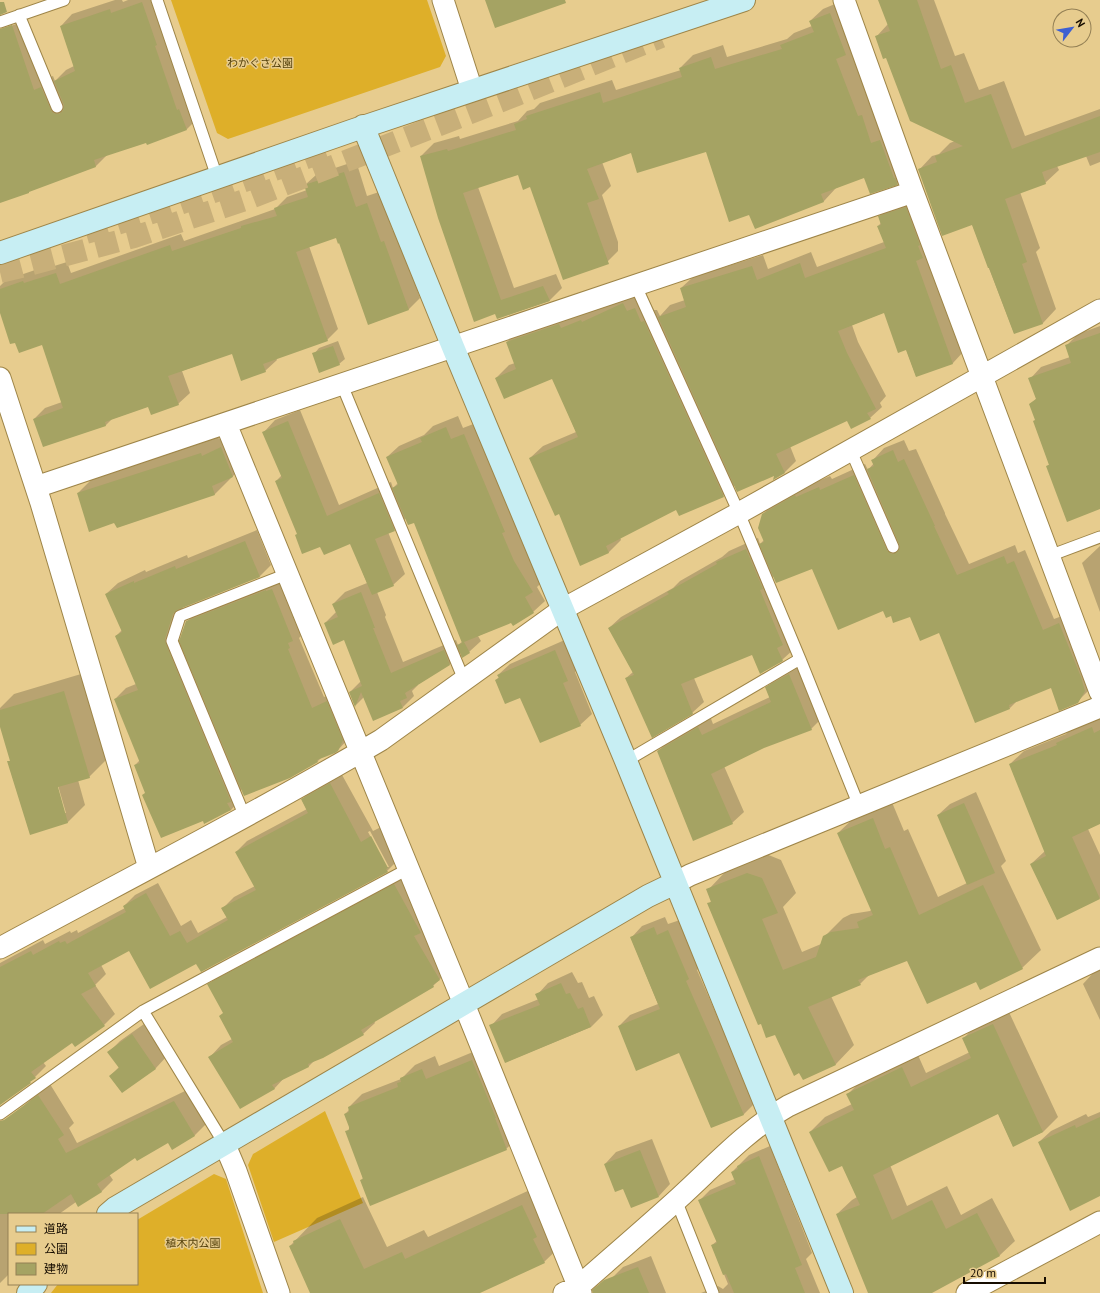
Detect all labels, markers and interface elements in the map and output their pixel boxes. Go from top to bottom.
north arrow [1052,8,1092,48]
text: N [1073,16,1088,30]
park label: わかぐさ公園 [227,56,293,70]
legend [8,1213,138,1285]
text: 道路 [44,1221,68,1236]
park label: 植木内公園 [166,1236,221,1250]
text: 公園 [44,1241,68,1256]
scale bar [964,1259,1045,1285]
text: 建物 [44,1261,68,1276]
text: 20 m [970,1265,996,1280]

